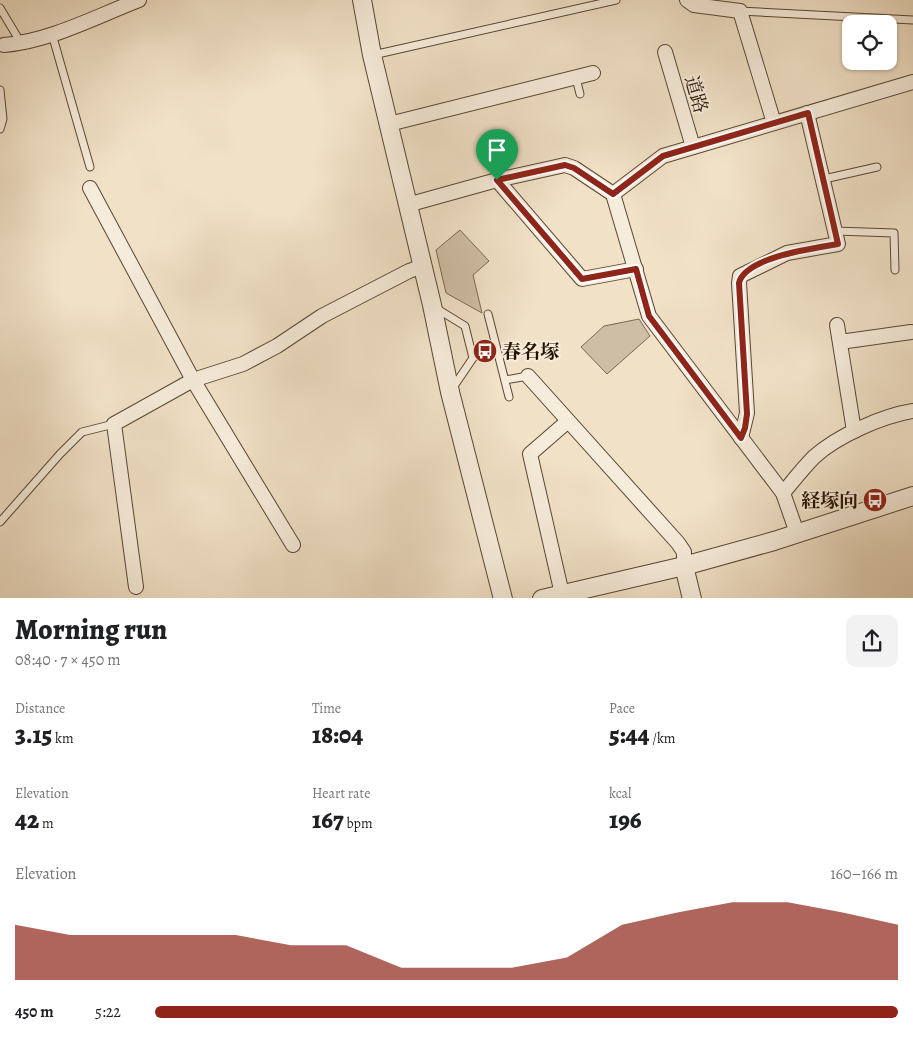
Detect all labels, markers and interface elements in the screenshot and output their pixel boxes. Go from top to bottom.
map controls [842,15,897,70]
button: locate [842,15,897,70]
street label: 道路 [678,72,714,116]
pin [476,129,518,180]
icon: arrive [483,136,511,164]
bus stop icon: 春名塚 [472,338,498,364]
place label: 春名塚 [502,339,559,365]
bus stop icon: 経塚向 [862,487,888,513]
place label: 経塚向 [801,488,858,514]
text: Morning run [15,611,167,649]
button: share [846,615,898,667]
text: 08:40 · 7 × 450 m [15,649,121,671]
text: Distance [15,699,65,718]
text: Time [312,699,341,718]
text: Pace [609,699,635,718]
text: 3.15 [15,718,52,752]
text: 18:04 [312,718,363,752]
text: 5:44 [609,718,650,752]
text: km [52,729,74,748]
text: /km [650,729,676,748]
text: Elevation [15,784,69,803]
text: Heart rate [312,784,370,803]
text: kcal [609,784,631,803]
text: 42 [15,803,39,837]
text: 167 [312,803,344,837]
text: 196 [609,803,642,837]
text: m [39,814,54,833]
text: bpm [344,814,373,833]
text: Elevation [15,863,76,885]
text: 160–166 m [830,863,898,885]
text: 450 m [15,1001,54,1023]
text: 5:22 [95,1001,121,1023]

